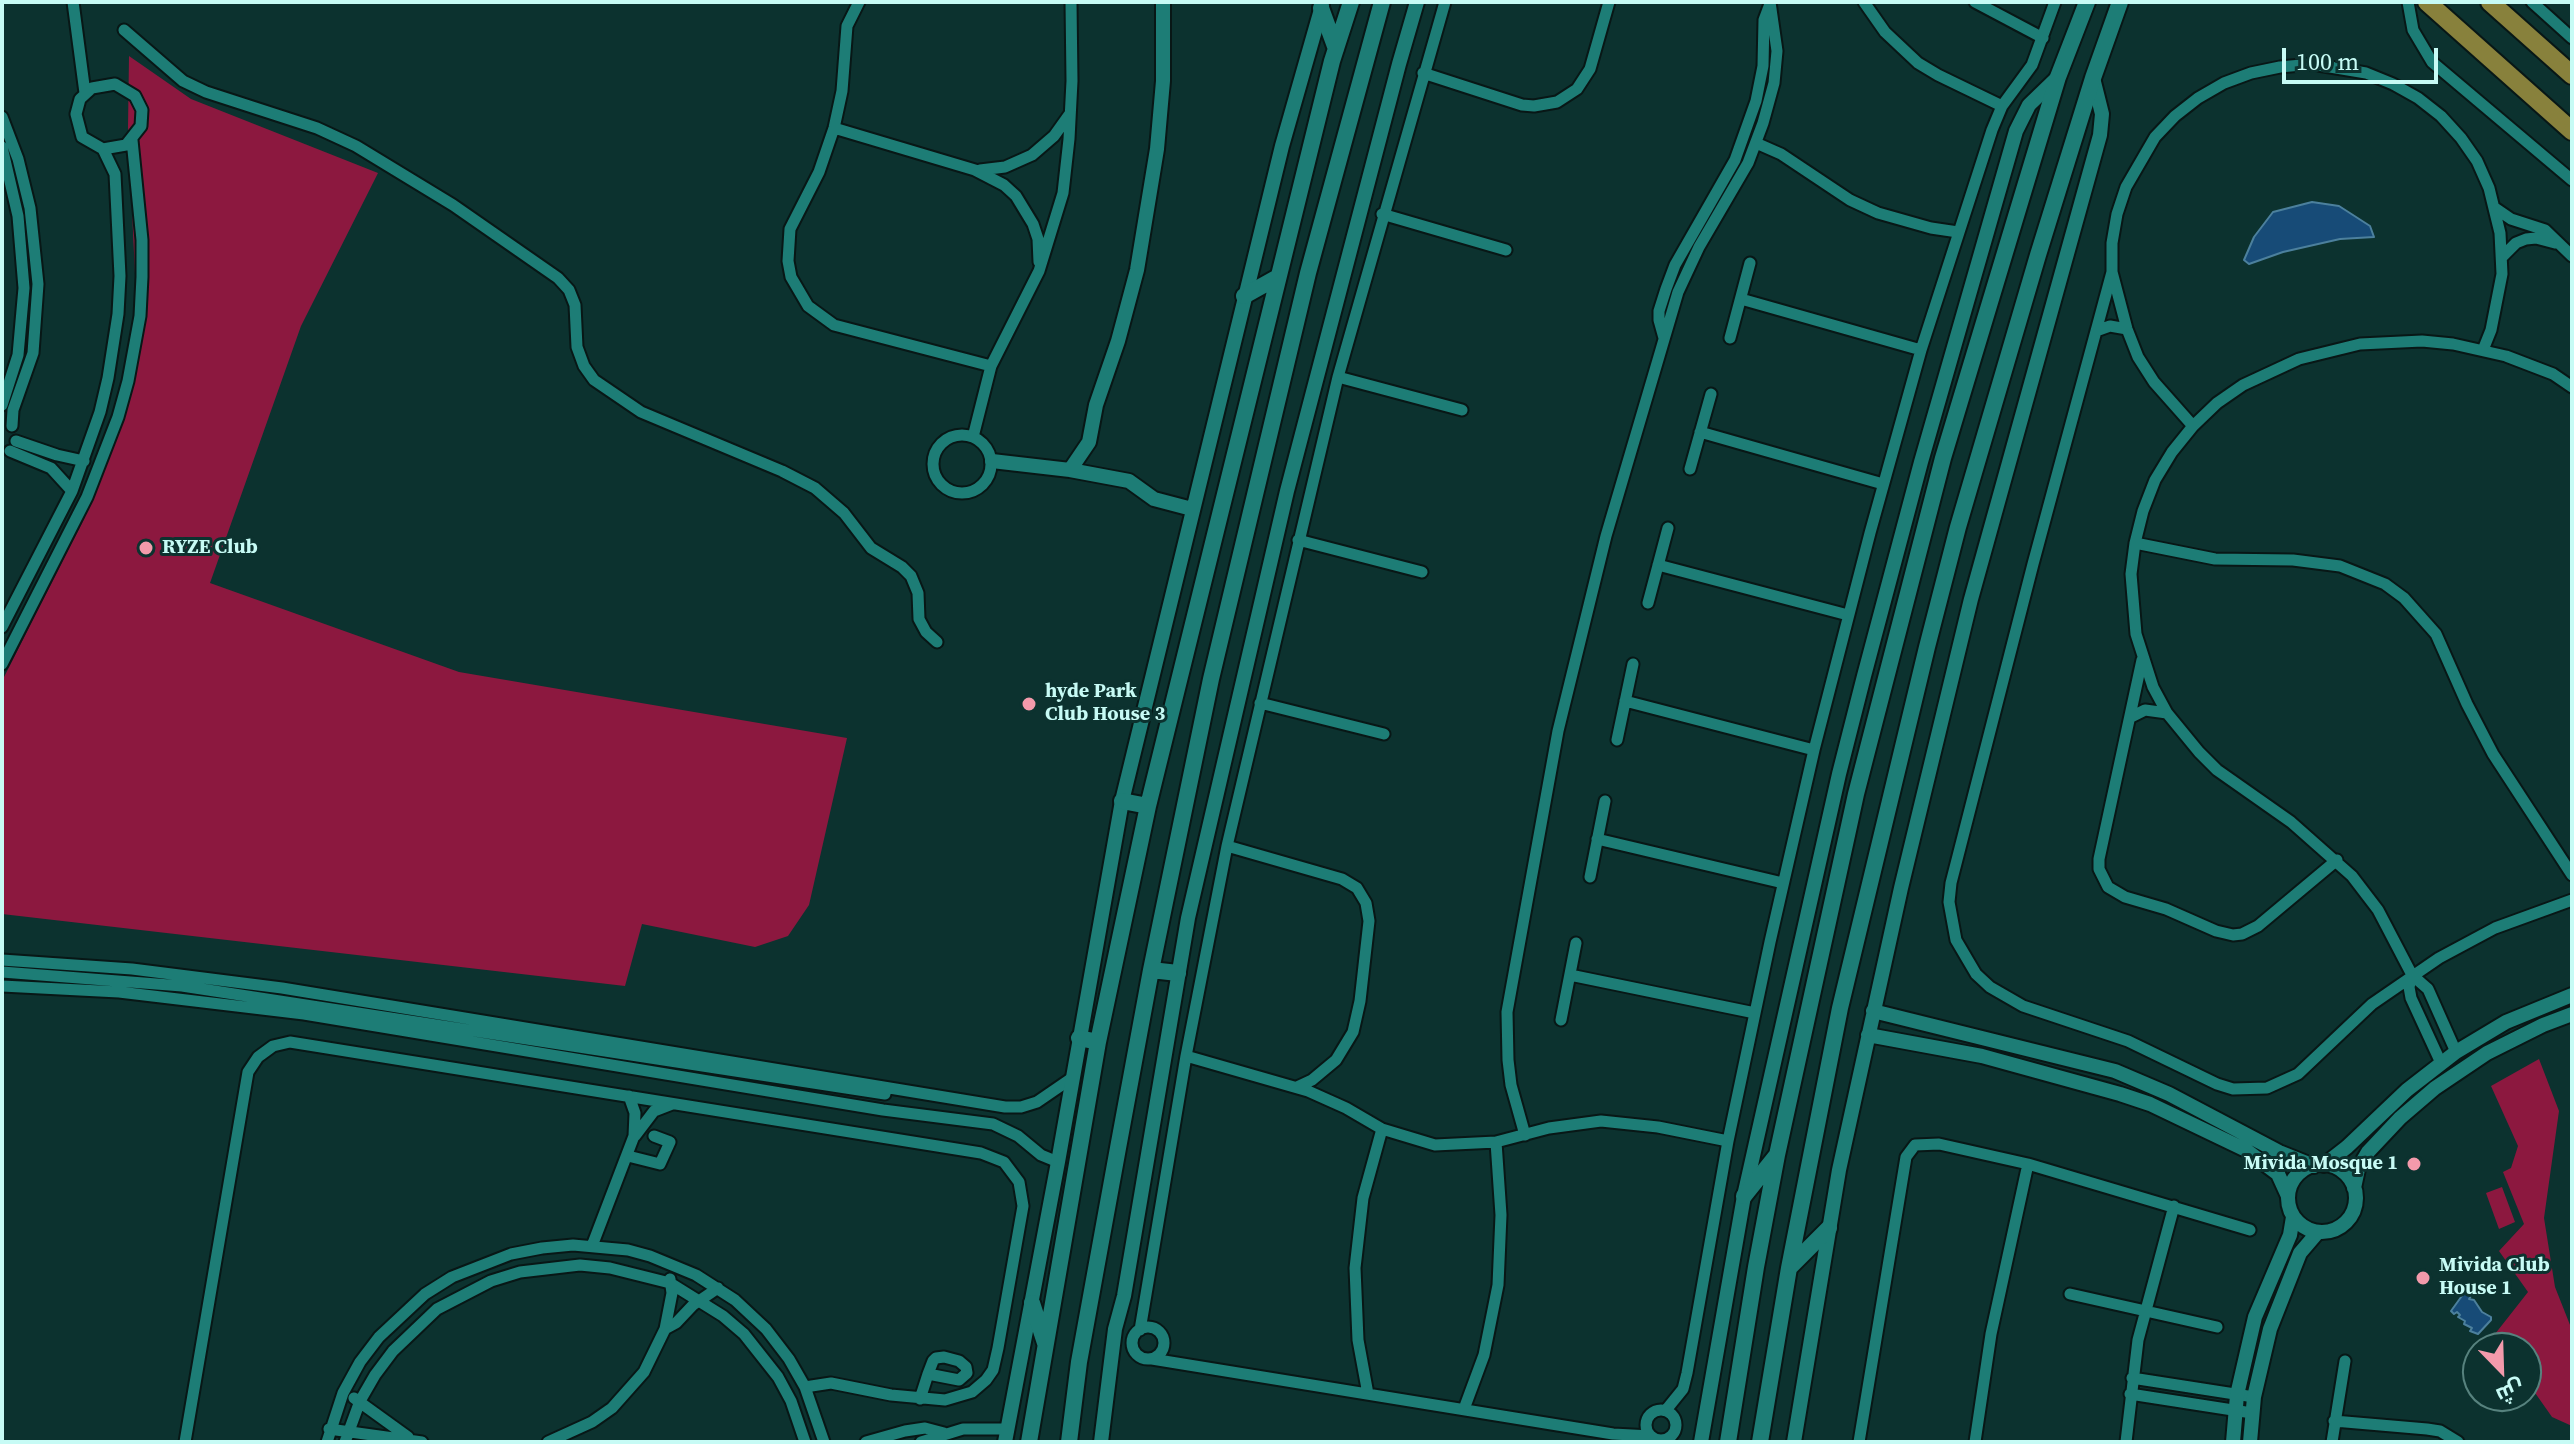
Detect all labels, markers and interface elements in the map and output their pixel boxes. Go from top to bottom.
scale bar [2286,32,2442,82]
text: 100 m [2296,45,2359,78]
place label: RYZE Club [162,536,258,560]
marker: RYZE Club [137,539,155,557]
place label: hyde Park Club House 3 [1045,680,1165,727]
marker: hyde Park Club House 3 [1020,695,1038,713]
place label: Mivida Mosque 1 [2243,1152,2398,1176]
marker: Mivida Mosque 1 [2405,1155,2423,1173]
place label: Mivida Club House 1 [2439,1254,2550,1301]
marker: Mivida Club House 1 [2414,1269,2432,1287]
north arrow [2462,1332,2542,1412]
text: ش [2492,1373,2529,1412]

